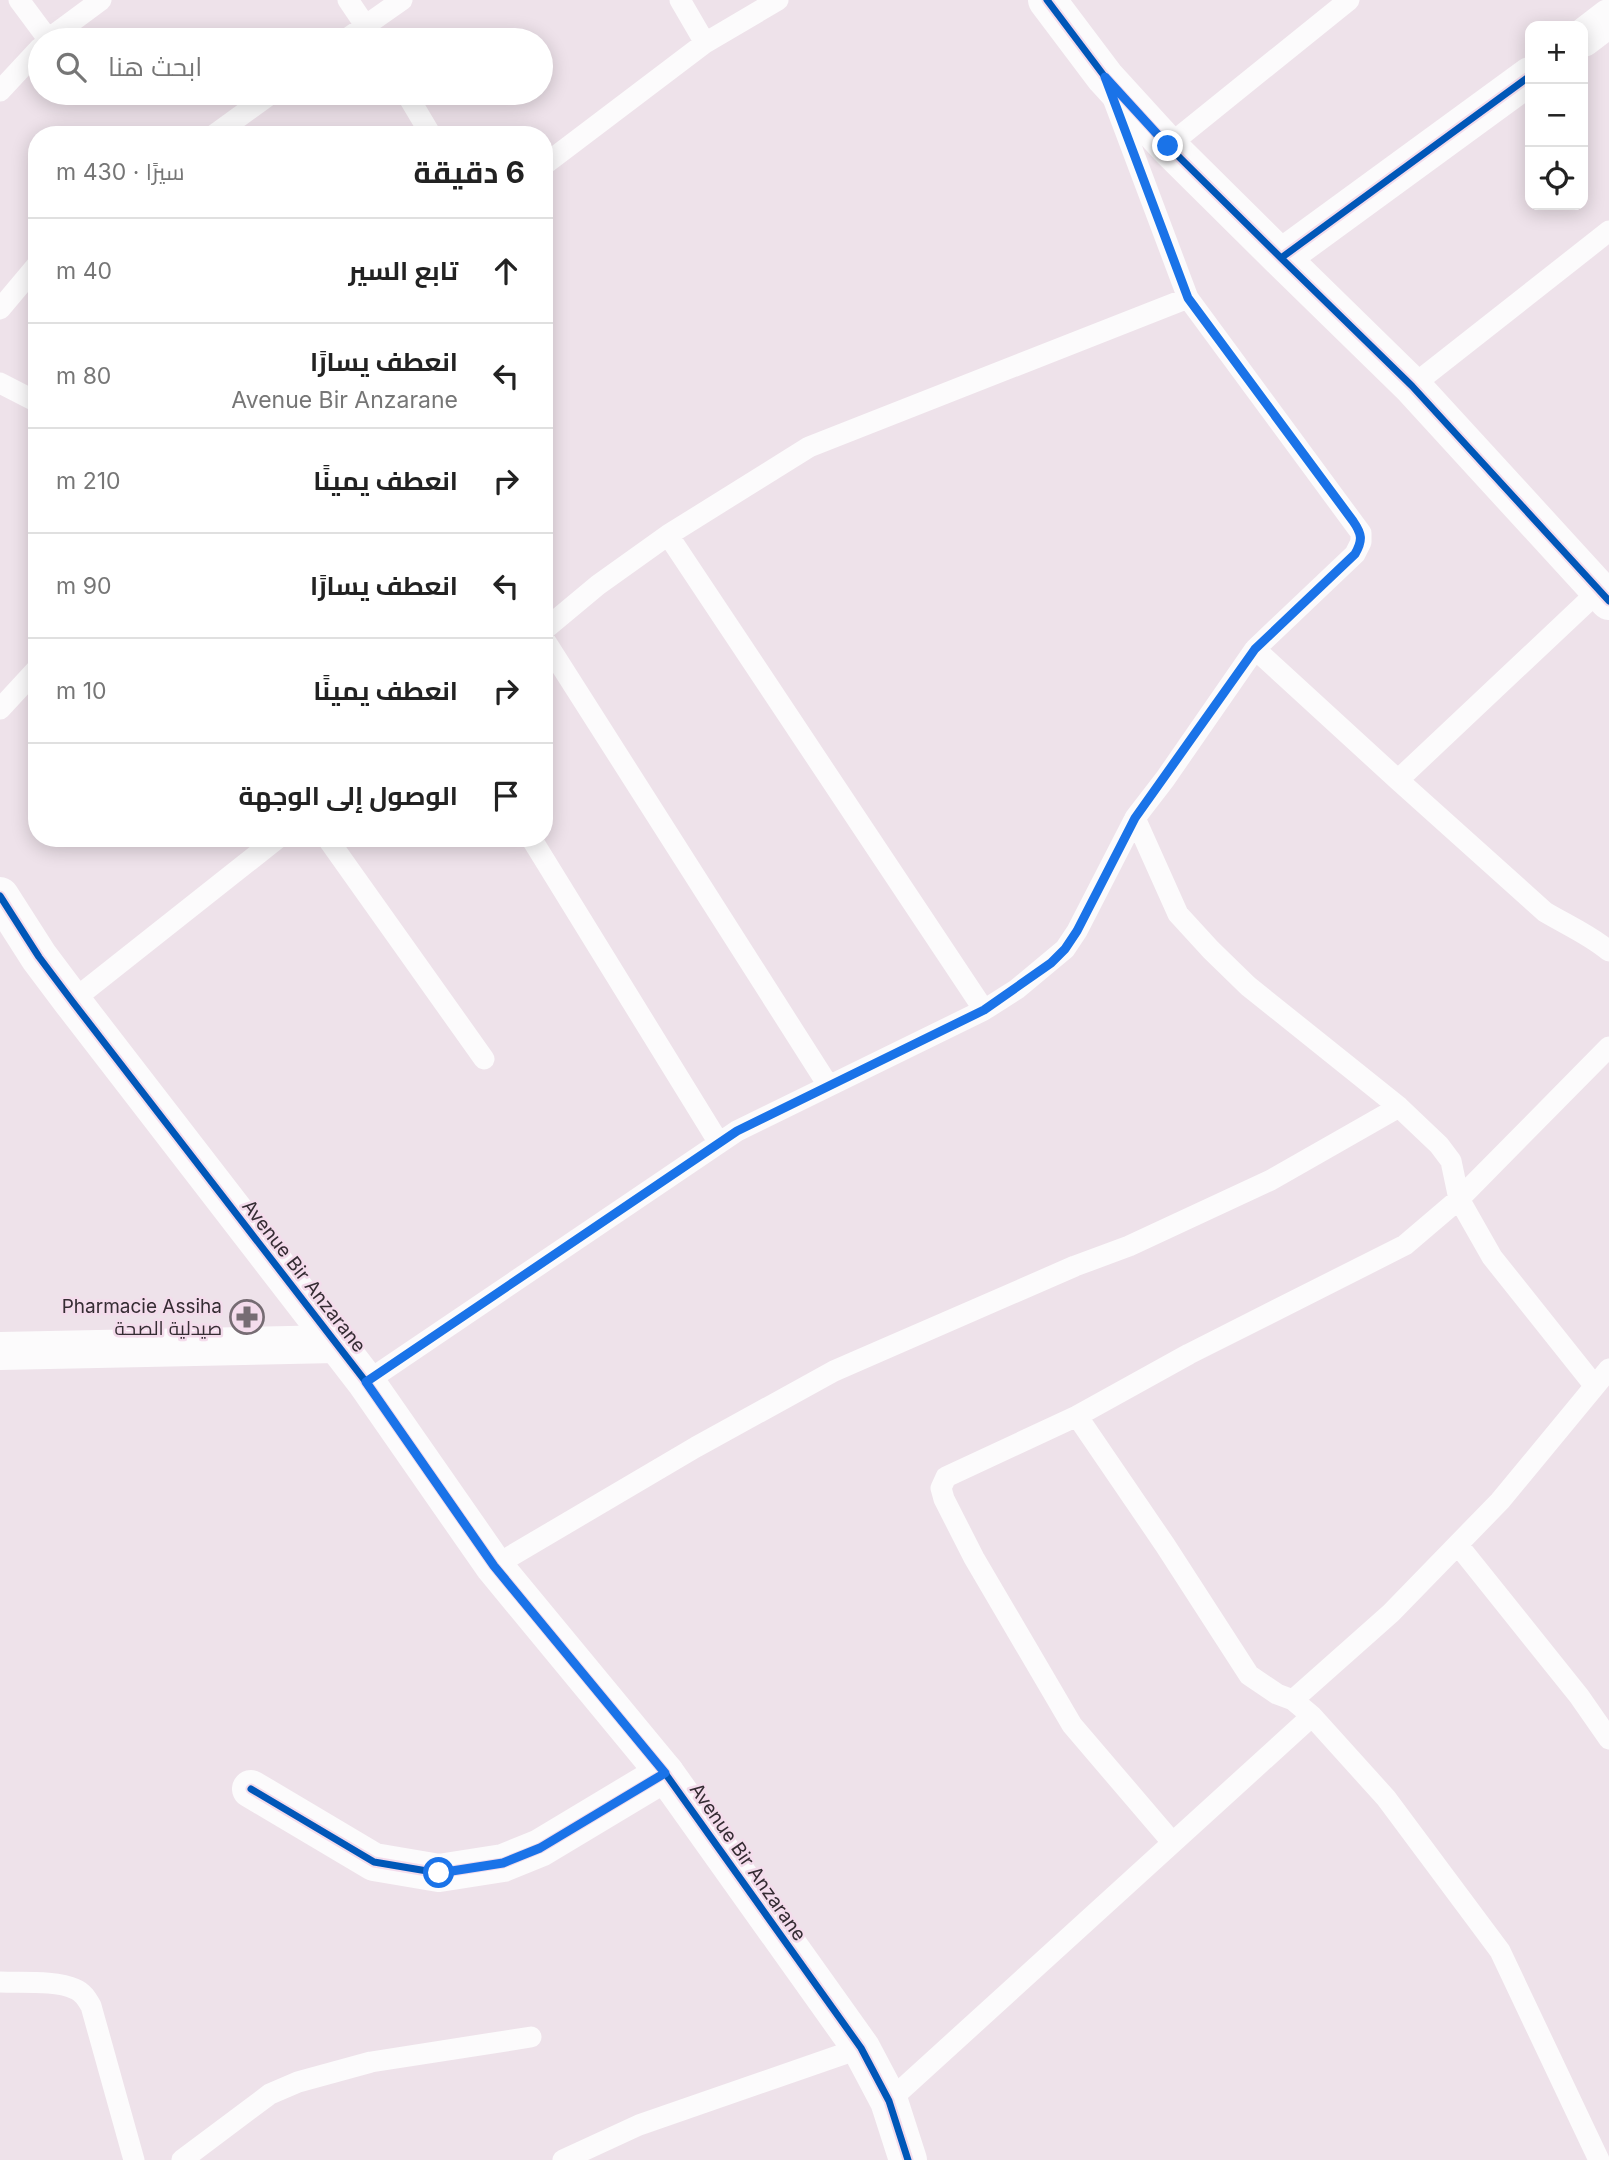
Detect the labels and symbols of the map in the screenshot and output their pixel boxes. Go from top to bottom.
route end [1152,130,1183,161]
street label: Avenue Bir Anzarane [237,1195,371,1357]
place label: Pharmacie Assiha صيدلية الصحة [62,1295,222,1340]
pharmacy icon: Pharmacie Assiha صيدلية الصحة [228,1298,266,1336]
street label: Avenue Bir Anzarane [685,1779,811,1945]
route start [423,1857,454,1888]

